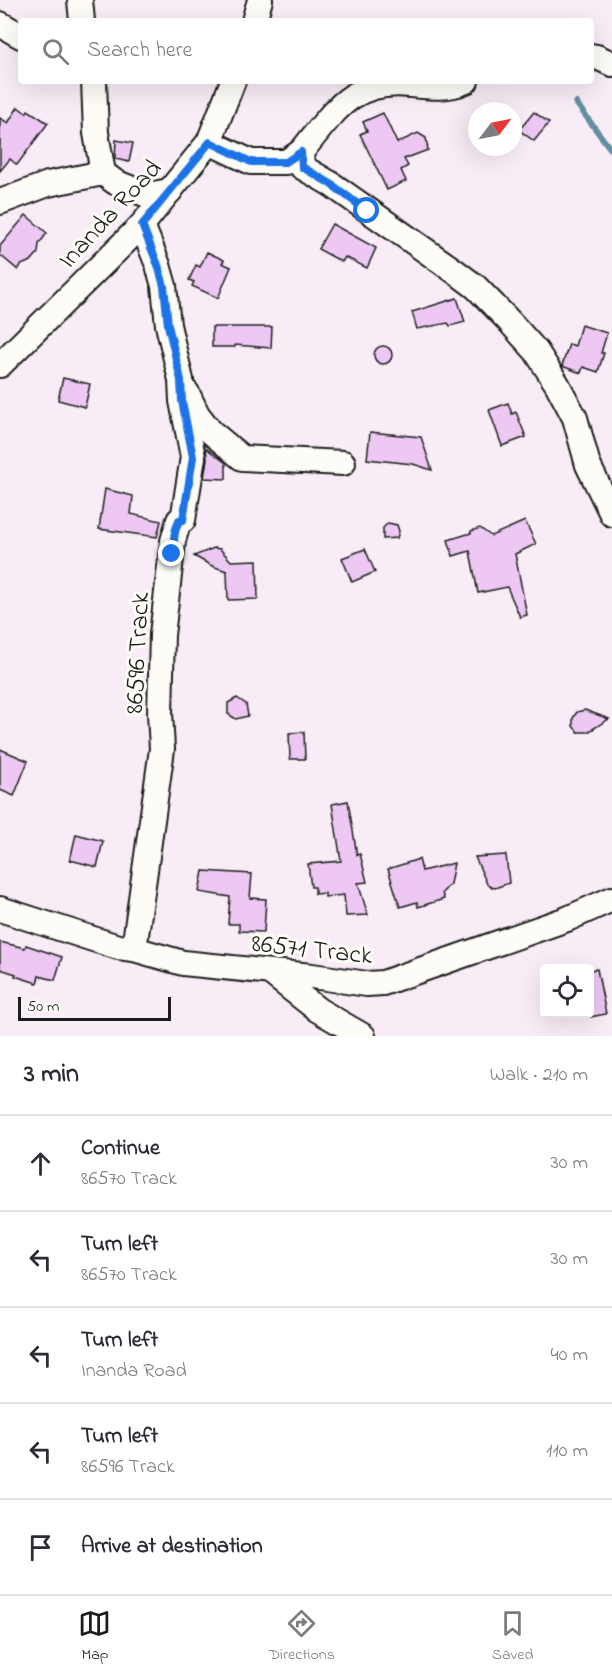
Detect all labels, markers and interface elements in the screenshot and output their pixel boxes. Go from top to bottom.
search box [18,18,594,84]
icon: search [39,35,72,68]
text: Search here [87,35,192,67]
north arrow [468,102,522,156]
street label: Inanda Road [50,152,172,278]
route start [353,197,379,223]
route end [158,540,184,566]
street label: 86596 Track [117,591,161,715]
street label: 86571 Track [249,926,375,976]
map controls [540,964,594,1018]
button: locate [540,964,594,1018]
scale bar [18,994,171,1022]
text: 50 m [27,995,59,1019]
text: 3 min [24,1056,79,1094]
text: Walk · 210 m [490,1061,588,1090]
text: Continue [81,1133,160,1165]
icon: ahead [24,1147,57,1180]
text: 30 m [551,1149,588,1178]
text: 86570 Track [81,1165,177,1194]
text: Turn left [81,1229,158,1261]
icon: left [24,1243,57,1276]
text: 30 m [551,1245,588,1274]
text: 86570 Track [81,1261,177,1290]
text: Turn left [81,1325,158,1357]
icon: left [24,1339,57,1372]
text: 40 m [551,1341,588,1370]
text: Inanda Road [81,1357,187,1386]
text: Turn left [81,1421,158,1453]
icon: left [24,1435,57,1468]
text: 110 m [546,1437,588,1466]
text: 86596 Track [81,1453,175,1482]
icon: arrive [24,1531,57,1564]
text: Arrive at destination [81,1531,263,1563]
tab: Map [78,1607,111,1667]
tab: Directions [268,1607,335,1667]
tab: Saved [492,1607,534,1667]

